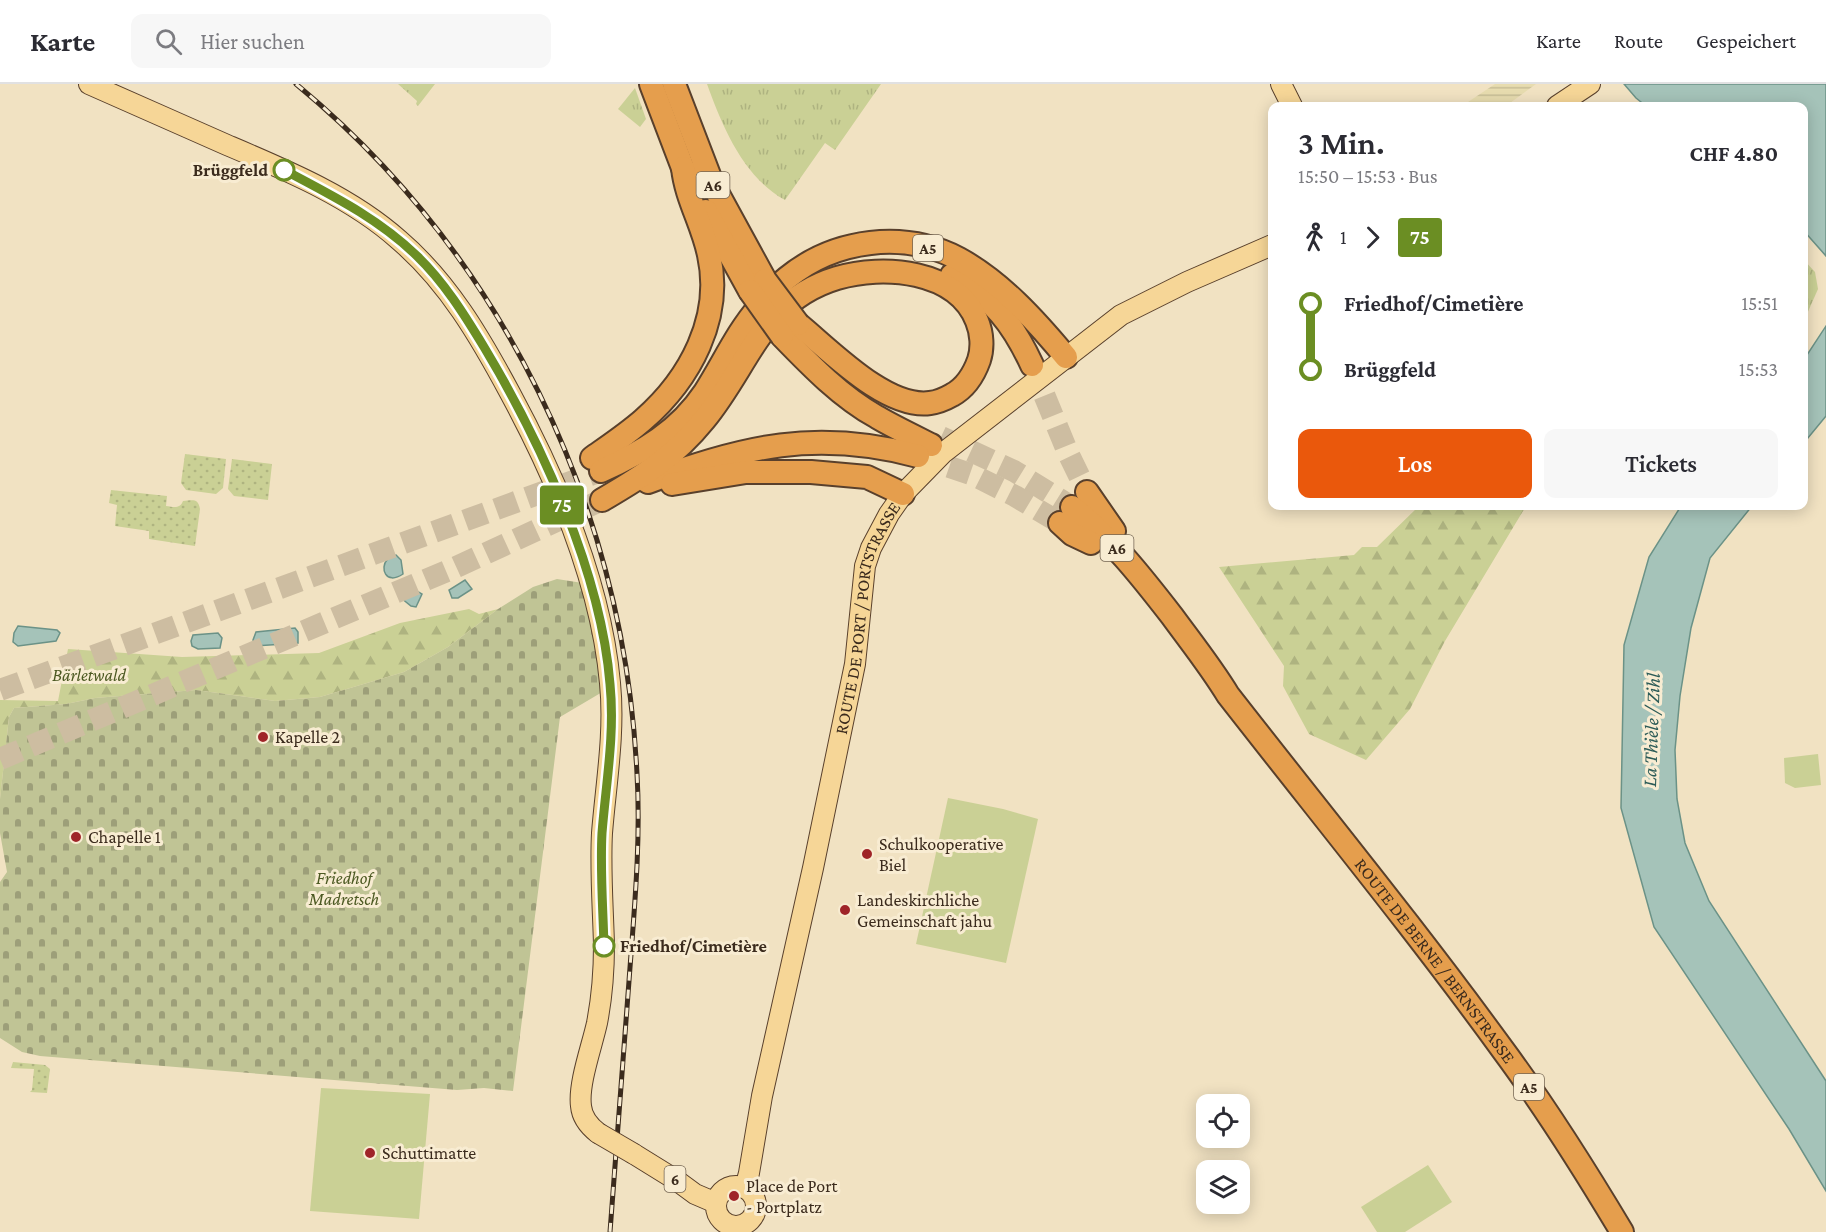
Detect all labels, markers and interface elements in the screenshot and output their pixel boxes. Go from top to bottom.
search box [131,14,551,68]
icon: search [152,25,185,58]
text: Karte [30,26,95,57]
text: Hier suchen [200,29,305,54]
text: Karte [1536,29,1581,53]
text: Route [1614,29,1663,53]
text: Gespeichert [1696,29,1796,53]
text: 3 Min. [1298,124,1385,161]
text: CHF 4.80 [1690,141,1778,166]
marker: Brüggfeld [273,159,295,181]
place label: Brüggfeld [193,160,268,180]
text: 15:50 – 15:53 · Bus [1298,165,1438,187]
road number: A6 [696,172,730,198]
icon: walk [1298,221,1331,254]
icon: forward [1356,221,1389,254]
text: 75 [1410,225,1430,249]
text: 1 [1340,226,1347,248]
road number: A5 [913,235,943,261]
text: Friedhof/Cimetière [1344,291,1523,316]
text: 15:51 [1741,292,1778,314]
text: Brüggfeld [1344,357,1436,382]
text: 15:53 [1739,358,1778,380]
button: Los [1298,429,1532,498]
button: Tickets [1544,429,1778,498]
line badge: 75 [535,486,589,524]
text: 75 [552,493,572,517]
street label: ROUTE DE PORT / PORTSTRASSE [831,498,905,736]
road number: A6 [1100,535,1134,561]
park label: Bärletwald [52,665,126,685]
water label: La Thièle / Zihl [1638,671,1664,787]
place label: Kapelle 2 [275,727,340,747]
marker: Kapelle 2 [256,730,270,744]
place label: Chapelle 1 [88,827,161,847]
marker: Chapelle 1 [69,830,83,844]
place label: Schulkooperative Biel [879,834,1004,875]
marker: Schulkooperative Biel [860,847,874,861]
street label: ROUTE DE BERNE / BERNSTRASSE [1351,854,1519,1067]
park label: Friedhof Madretsch [308,868,380,909]
place label: Landeskirchliche Gemeinschaft jahu [857,890,993,932]
marker: Landeskirchliche Gemeinschaft jahu [838,903,852,917]
marker: Friedhof/Cimetière [593,935,615,957]
place label: Friedhof/Cimetière [620,936,767,956]
road number: A5 [1514,1074,1544,1100]
map controls [1196,1094,1250,1214]
button: locate [1196,1094,1250,1148]
place label: Schuttimatte [382,1143,476,1163]
marker: Schuttimatte [363,1146,377,1160]
button: layers [1196,1160,1250,1214]
road number: 6 [664,1166,686,1192]
place label: Place de Port - Portplatz [746,1176,839,1217]
marker: Place de Port - Portplatz [727,1189,741,1203]

